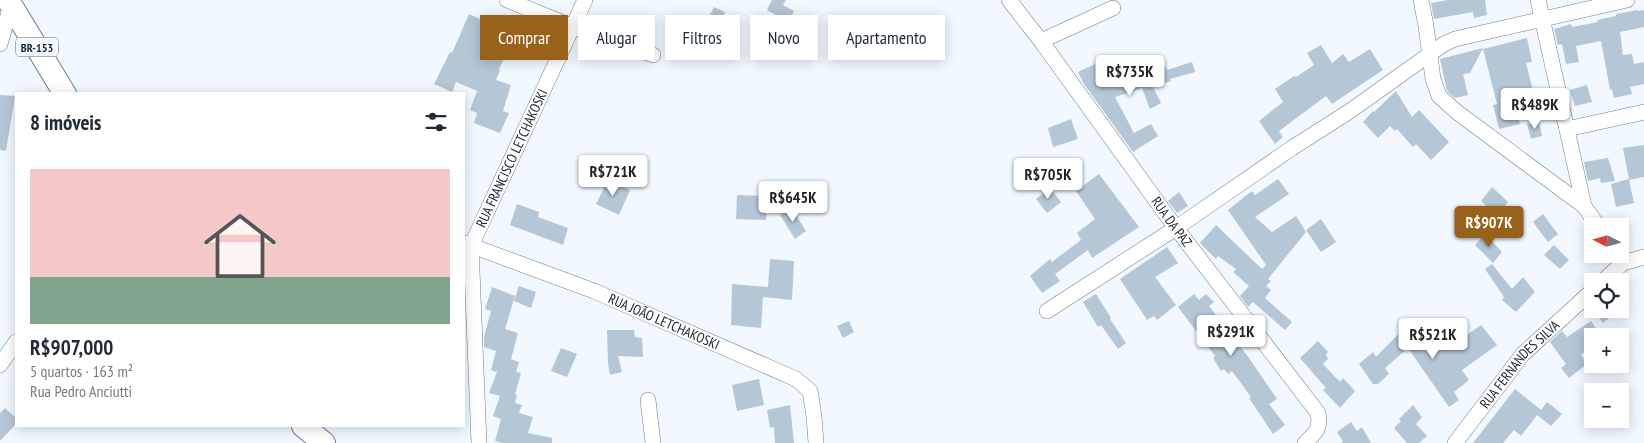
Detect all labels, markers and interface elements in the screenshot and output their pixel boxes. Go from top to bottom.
chip: Comprar [480,15,568,60]
chip: Alugar [578,15,655,60]
chip: Filtros [665,15,740,60]
chip: Novo [750,15,818,60]
chip: Apartamento [828,15,945,60]
road number: BR-153 [16,38,58,56]
pin: R$735K [1089,54,1171,97]
text: R$735K [1107,61,1153,81]
street label: RUA FRANCISCO LETCHAKOSKI [472,86,552,230]
pin: R$489K [1494,88,1576,130]
text: R$489K [1512,94,1558,114]
icon: filters [422,108,450,136]
text: 8 imóveis [30,109,101,136]
pin: R$721K [572,154,654,197]
pin: R$705K [1007,158,1089,200]
text: R$721K [590,161,636,181]
text: R$705K [1025,164,1071,184]
pin: R$645K [752,180,834,223]
text: R$645K [770,187,816,207]
street label: RUA DA PAZ [1147,193,1196,250]
icon: home [195,201,285,291]
pin: R$907K [1448,206,1530,248]
text: R$907K [1466,212,1512,232]
north arrow [1584,218,1629,262]
map controls [1584,218,1629,428]
button: locate [1584,273,1629,318]
street label: RUA JOÃO LETCHAKOSKI [606,289,722,354]
pin: R$291K [1190,314,1272,357]
street label: RUA FERNANDES SILVA [1476,316,1563,412]
pin: R$521K [1392,318,1474,360]
text: R$291K [1208,321,1254,341]
text: R$521K [1410,324,1456,344]
button: + [1584,328,1629,373]
text: R$907,000 [30,334,113,361]
text: 5 quartos · 163 m² [30,361,133,381]
text: Rua Pedro Anciutti [30,381,132,401]
button: − [1584,383,1629,428]

